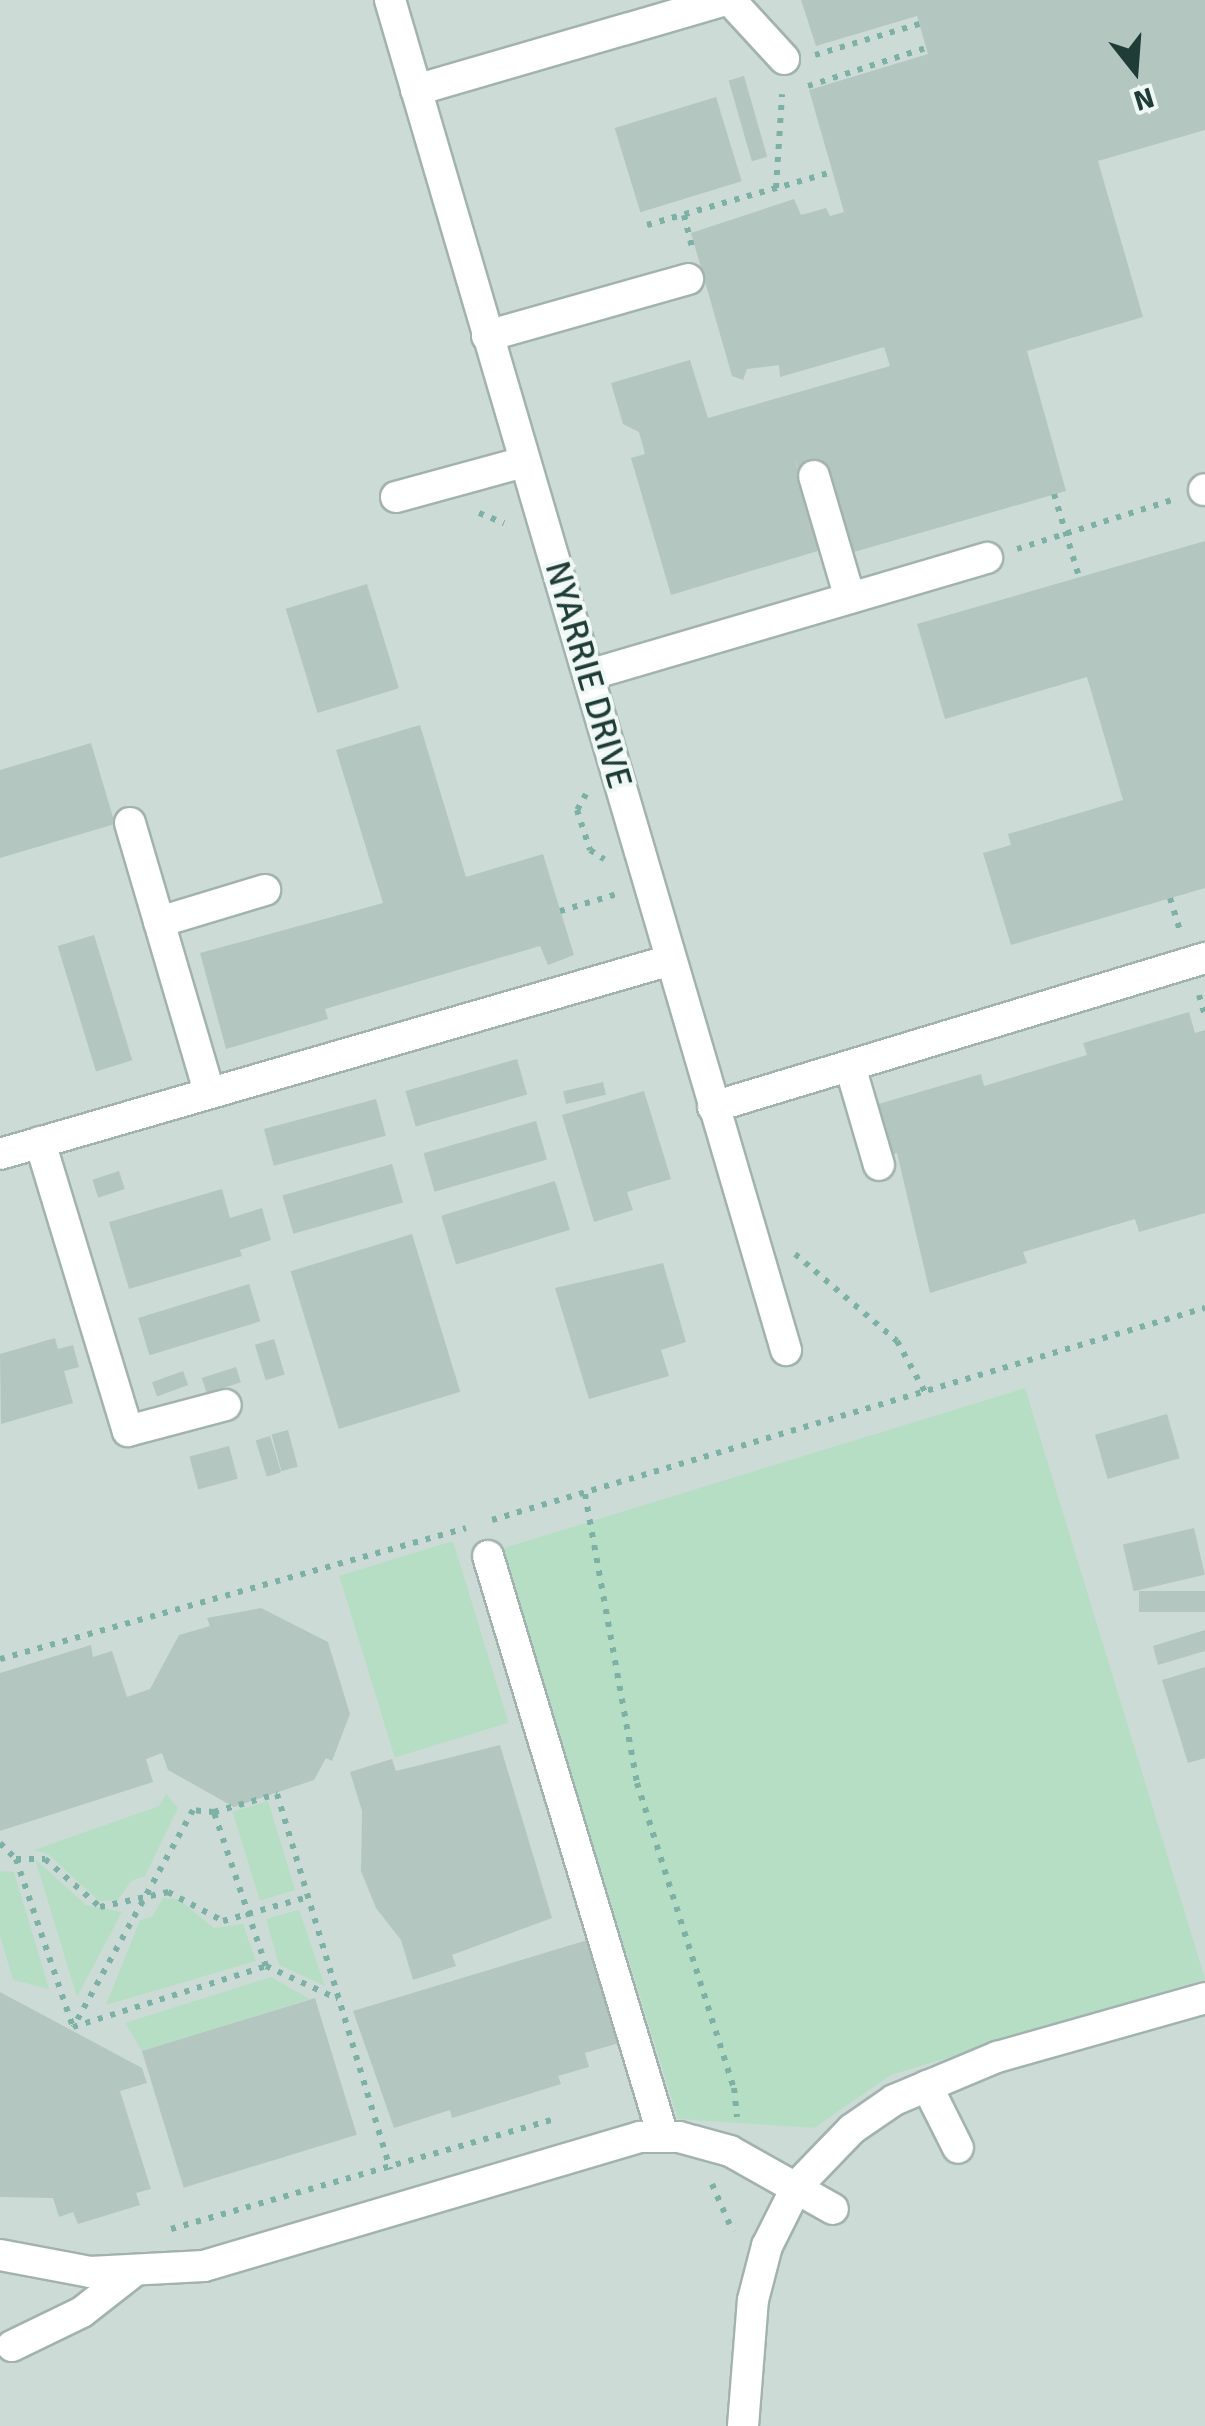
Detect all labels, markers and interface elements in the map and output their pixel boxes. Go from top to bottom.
north arrow [1085,20,1185,120]
text: N [1129,80,1158,118]
street label: NYARRIE DRIVE [535,556,641,794]

